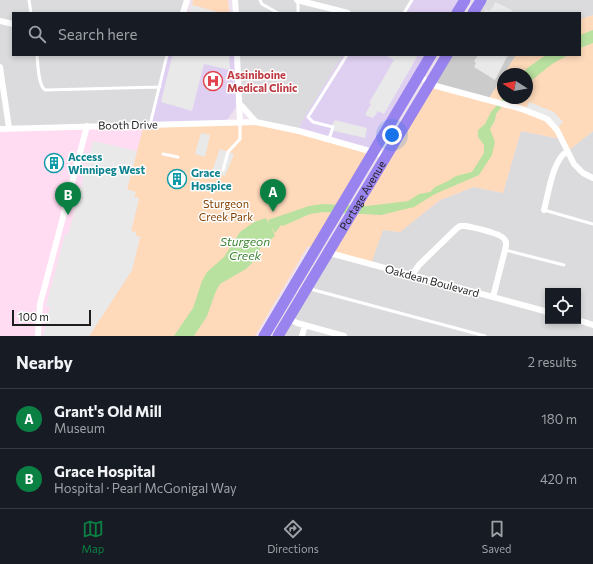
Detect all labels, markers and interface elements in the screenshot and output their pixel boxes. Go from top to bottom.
search box [12,12,581,56]
icon: search [26,23,48,45]
text: Search here [58,25,137,43]
place label: Assiniboine Medical Clinic [227,68,297,94]
north arrow [497,68,533,104]
hospital icon: Assiniboine Medical Clinic [202,70,224,92]
street label: Booth Drive [98,117,158,132]
your location [382,125,402,145]
place label: Access Winnipeg West [68,150,145,176]
building icon: Access Winnipeg West [43,152,65,174]
street label: Portage Avenue [336,158,388,232]
place label: Grace Hospice [191,166,232,192]
building icon: Grace Hospice [166,168,188,190]
pin: A [260,179,286,212]
pin: B [55,182,81,215]
park label: Sturgeon Creek Park [199,197,253,223]
water label: Sturgeon Creek [220,234,270,262]
street label: Oakdean Boulevard [384,262,481,299]
map controls [545,288,581,324]
button: locate [545,288,581,324]
scale bar [12,308,91,327]
text: 100 m [18,310,49,323]
text: Nearby [16,352,73,373]
text: 2 results [528,354,577,370]
text: Grant's Old Mill [54,402,162,420]
text: A [24,411,34,427]
text: 180 m [541,411,577,427]
text: Museum [54,420,105,436]
text: Grace Hospital [54,462,155,480]
text: B [25,471,33,487]
text: 420 m [540,471,577,487]
text: Hospital · Pearl McGonigal Way [54,480,237,496]
tab: Map [82,518,104,555]
tab: Directions [267,518,319,555]
tab: Saved [482,518,511,555]

